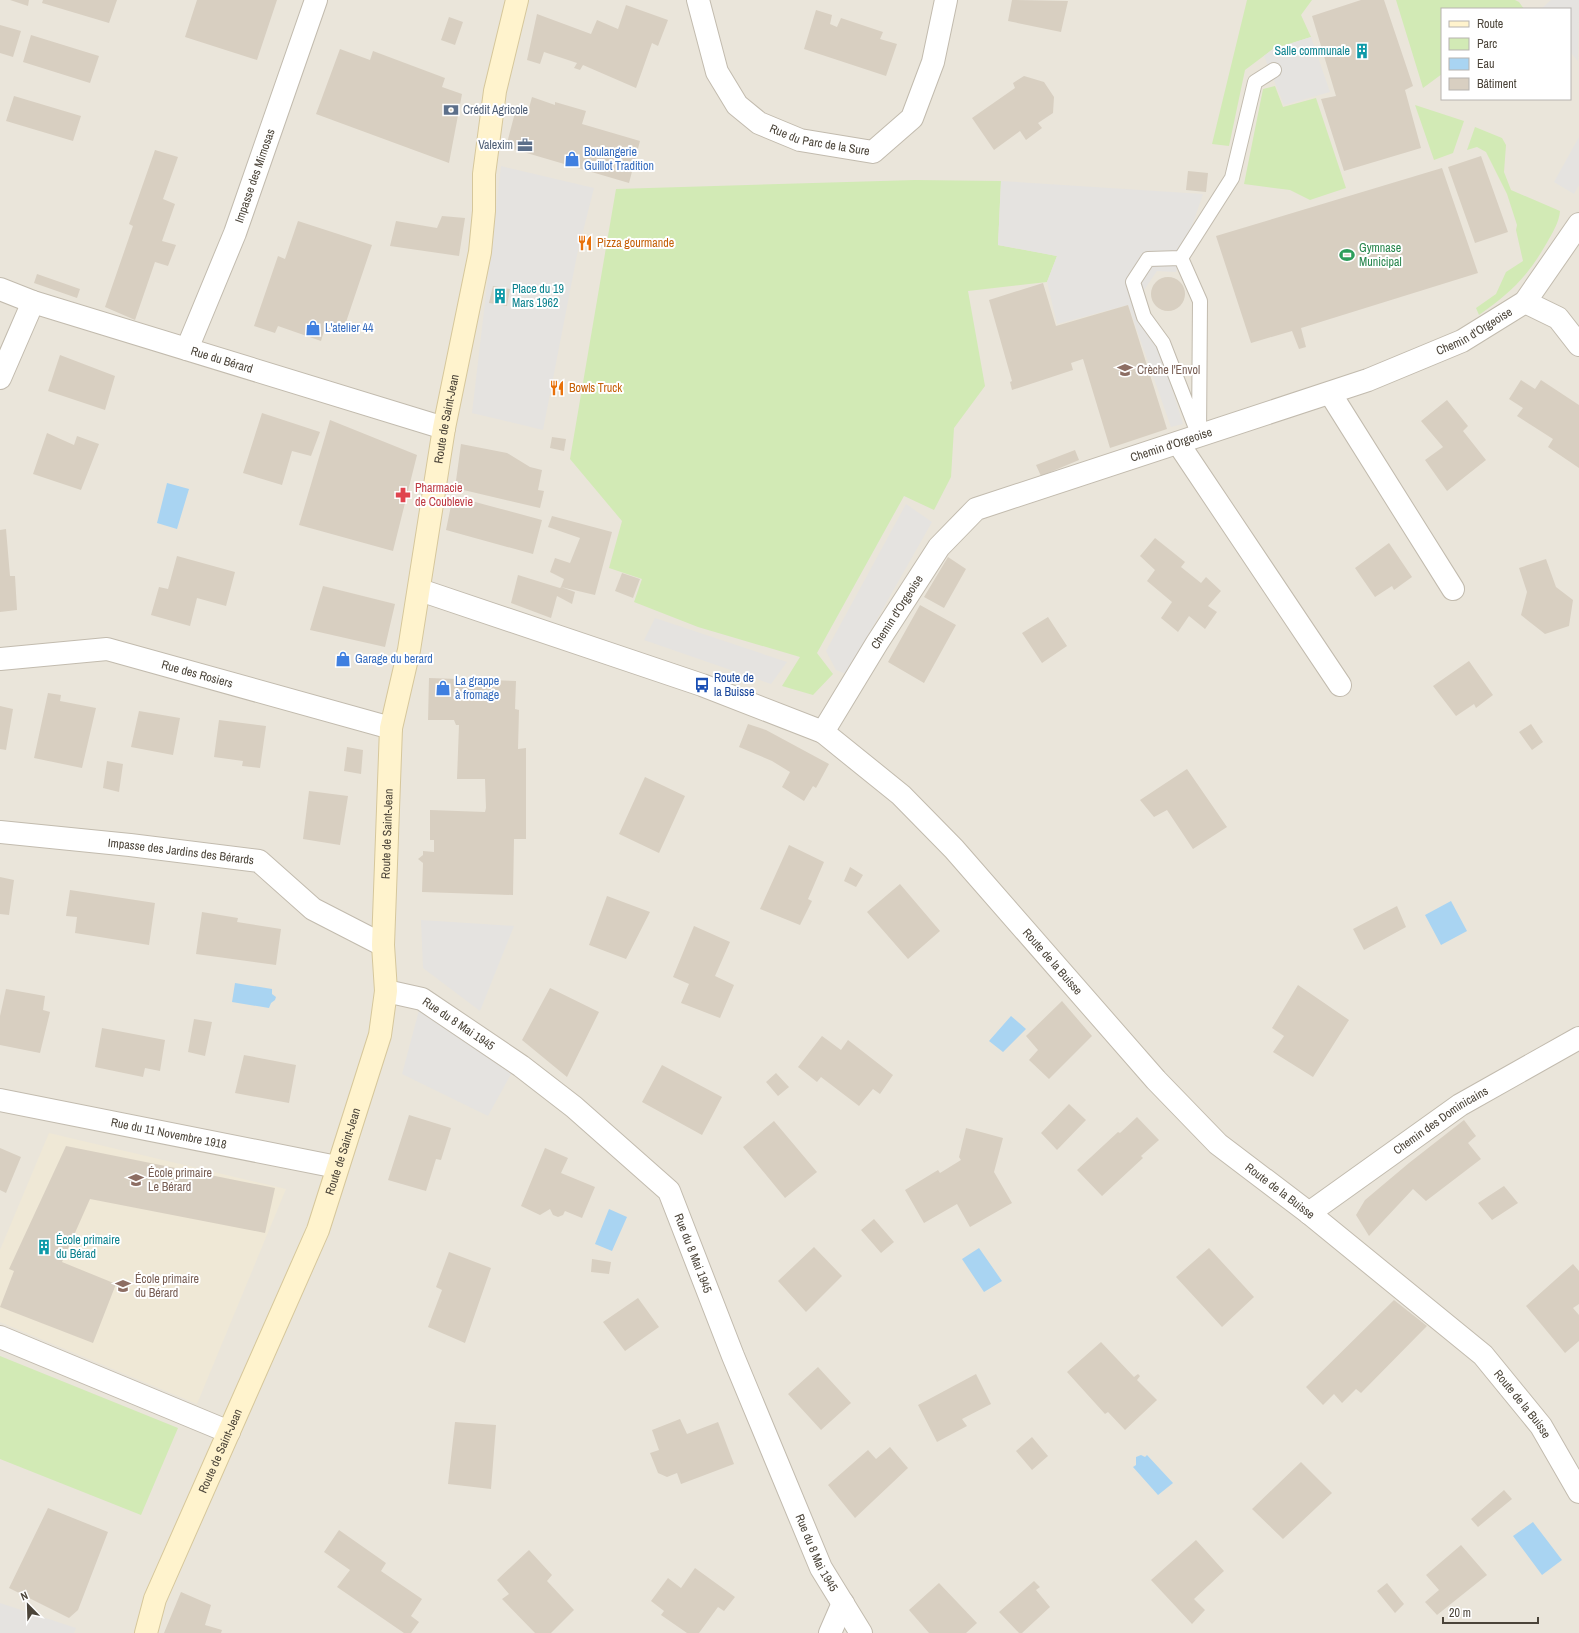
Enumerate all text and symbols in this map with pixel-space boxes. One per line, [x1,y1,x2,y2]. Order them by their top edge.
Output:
legend [1441,8,1571,100]
text: Route [1477,16,1503,32]
text: Parc [1477,36,1497,52]
building icon: Salle communale [1353,42,1371,60]
place label: Salle communale [1275,43,1350,59]
text: Eau [1477,56,1495,72]
text: Bâtiment [1477,76,1517,92]
bank icon: Crédit Agricole [442,101,460,119]
place label: Crédit Agricole [463,102,528,118]
street label: Rue du Parc de la Sure [767,120,871,159]
street label: Impasse des Mimosas [231,127,279,225]
office icon: Valexim [516,136,534,154]
place label: Valexim [478,137,513,153]
place label: Boulangerie Guillot Tradition [584,144,654,174]
shop icon: Boulangerie Guillot Tradition [563,150,581,168]
restaurant icon: Pizza gourmande [576,234,594,252]
place label: Pizza gourmande [597,235,674,251]
place label: Gymnase Municipal [1359,240,1402,270]
sports icon: Gymnase Municipal [1338,246,1356,264]
place label: Place du 19 Mars 1962 [512,281,564,311]
building icon: Place du 19 Mars 1962 [491,287,509,305]
street label: Chemin d'Orgeoise [1434,304,1515,359]
shop icon: L'atelier 44 [304,319,322,337]
place label: L'atelier 44 [325,320,374,336]
street label: Rue du Bérard [189,343,255,377]
school or university icon: Crèche l'Envol [1116,361,1134,379]
place label: Crèche l'Envol [1137,362,1200,378]
street label: Route de Saint-Jean [431,373,463,465]
restaurant icon: Bowls Truck [548,379,566,397]
place label: Bowls Truck [569,380,622,396]
street label: Chemin d'Orgeoise [1128,424,1214,466]
place label: Pharmacie de Coublevie [415,480,473,510]
pharmacy icon: Pharmacie de Coublevie [394,486,412,504]
street label: Chemin d'Orgeoise [867,572,927,652]
shop icon: Garage du berard [334,650,352,668]
place label: Garage du berard [355,651,433,667]
street label: Rue des Rosiers [160,657,235,692]
place label: Route de la Buisse [714,670,754,700]
place label: La grappe à fromage [455,673,499,703]
bus stop icon: Route de la Buisse [693,676,711,694]
shop icon: La grappe à fromage [434,679,452,697]
street label: Route de Saint-Jean [377,788,397,879]
street label: Impasse des Jardins des Bérards [107,835,255,868]
street label: Route de la Buisse [1019,925,1086,998]
street label: Rue du 8 Mai 1945 [419,994,498,1054]
street label: Chemin des Dominicains [1390,1083,1491,1158]
street label: Route de Saint-Jean [322,1106,364,1197]
street label: Rue du 11 Novembre 1918 [109,1114,228,1153]
street label: Route de la Buisse [1242,1159,1318,1222]
place label: École primaire Le Bérard [148,1165,212,1195]
school or university icon: École primaire Le Bérard [127,1171,145,1189]
street label: Rue du 8 Mai 1945 [671,1211,716,1296]
place label: École primaire du Bérad [56,1232,120,1262]
building icon: École primaire du Bérad [35,1238,53,1256]
place label: École primaire du Bérard [135,1271,199,1301]
school or university icon: École primaire du Bérard [114,1277,132,1295]
street label: Route de la Buisse [1490,1366,1554,1441]
street label: Route de Saint-Jean [195,1406,246,1496]
street label: Rue du 8 Mai 1945 [791,1512,842,1595]
north arrow [8,1585,48,1625]
text: N [18,1588,30,1604]
scale bar [1443,1599,1538,1625]
text: 20 m [1449,1605,1471,1621]

